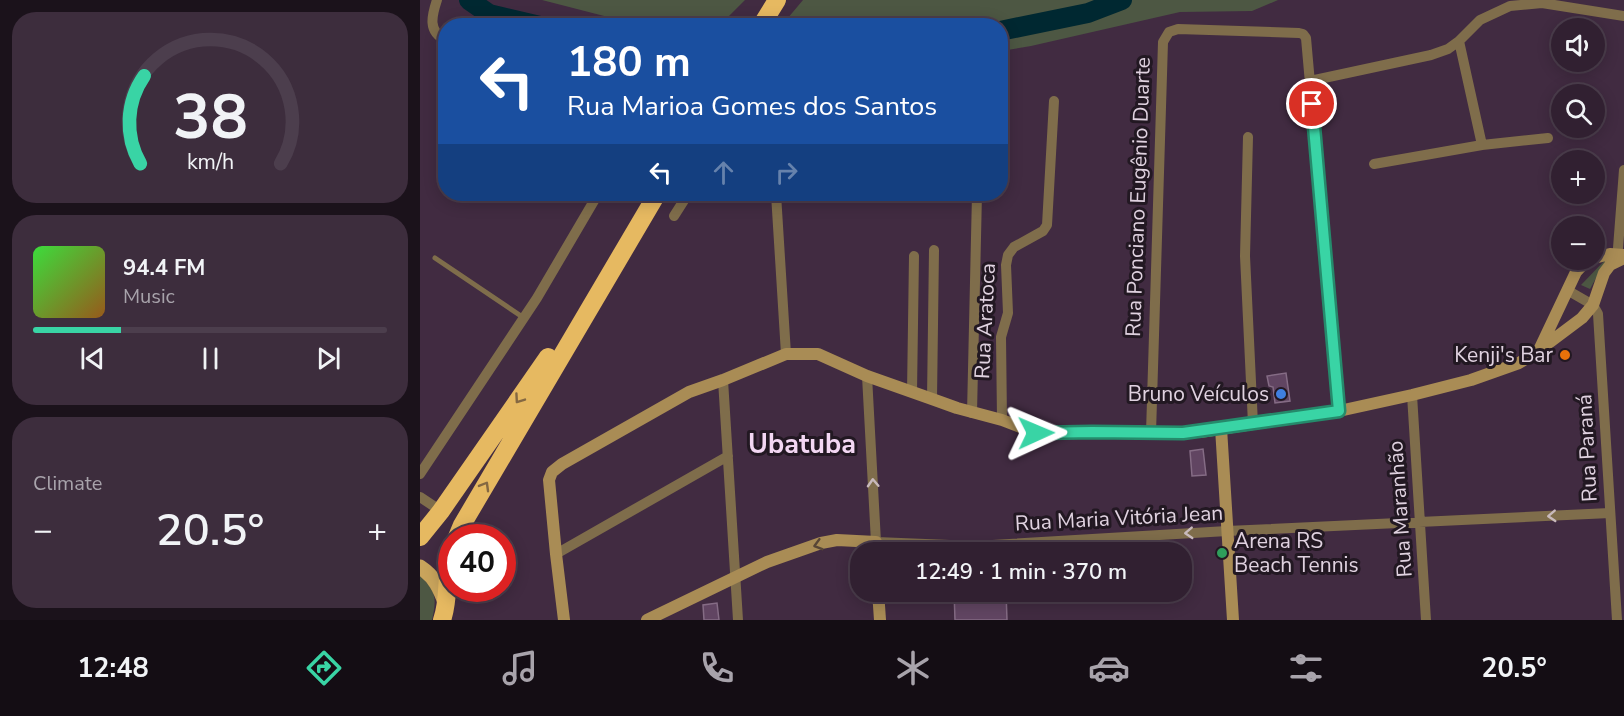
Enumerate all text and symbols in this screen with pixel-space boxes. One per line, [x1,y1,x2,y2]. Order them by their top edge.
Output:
map controls [1551,18,1605,270]
button: sound [1551,18,1605,72]
text: 180 m [567,34,691,91]
icon: left [468,42,546,120]
street label: Rua Ponciano Eugênio Duarte [1119,57,1157,337]
text: 38 [173,76,247,161]
pin [1286,78,1337,129]
button: search [1551,84,1605,138]
icon: arrive [1295,87,1328,120]
text: Rua Marioa Gomes dos Santos [567,88,937,125]
text: km/h [186,148,234,178]
button: + [1551,150,1605,204]
icon: left [644,156,677,189]
icon: ahead [707,156,740,189]
icon: right [770,156,803,189]
button: − [1551,216,1605,270]
text: 94.4 FM [123,253,205,283]
street label: Rua Aratoca [968,262,1002,380]
text: Music [123,283,175,310]
place label: Kenji's Bar [1454,341,1553,369]
icon: previous [76,342,109,375]
icon: pause [194,342,227,375]
icon: next [312,342,345,375]
marker: Kenji's Bar [1558,348,1572,362]
place label: Bruno Veículos [1128,380,1269,408]
marker: Bruno Veículos [1274,387,1288,401]
one-way arrow [515,392,526,403]
street label: Rua Paraná [1570,393,1604,503]
position arrow [1004,401,1068,465]
district label: Ubatuba [748,426,856,463]
street label: Rua Maranhão [1381,440,1419,578]
text: Climate [33,470,102,497]
one-way arrow [866,479,879,488]
one-way arrow [478,482,490,492]
street label: Rua Maria Vitória Jean [1014,499,1224,537]
text: 20.5° [156,500,264,561]
text: − [33,508,53,553]
text: + [367,508,387,553]
one-way arrow [1547,509,1556,522]
speed limit sign: 40 [438,524,516,602]
one-way arrow [1185,527,1194,540]
place label: Arena RS Beach Tennis [1234,527,1359,579]
one-way arrow [813,537,823,550]
marker: Arena RS Beach Tennis [1215,546,1229,560]
text: 12:49 · 1 min · 370 m [915,557,1127,587]
icon: directions [303,647,345,689]
icon: music [499,647,541,689]
icon: phone [696,647,738,689]
icon: climate [892,647,934,689]
icon: car [1088,647,1130,689]
icon: filters [1285,647,1327,689]
text: 12:48 [77,650,149,687]
text: 20.5° [1481,650,1547,687]

